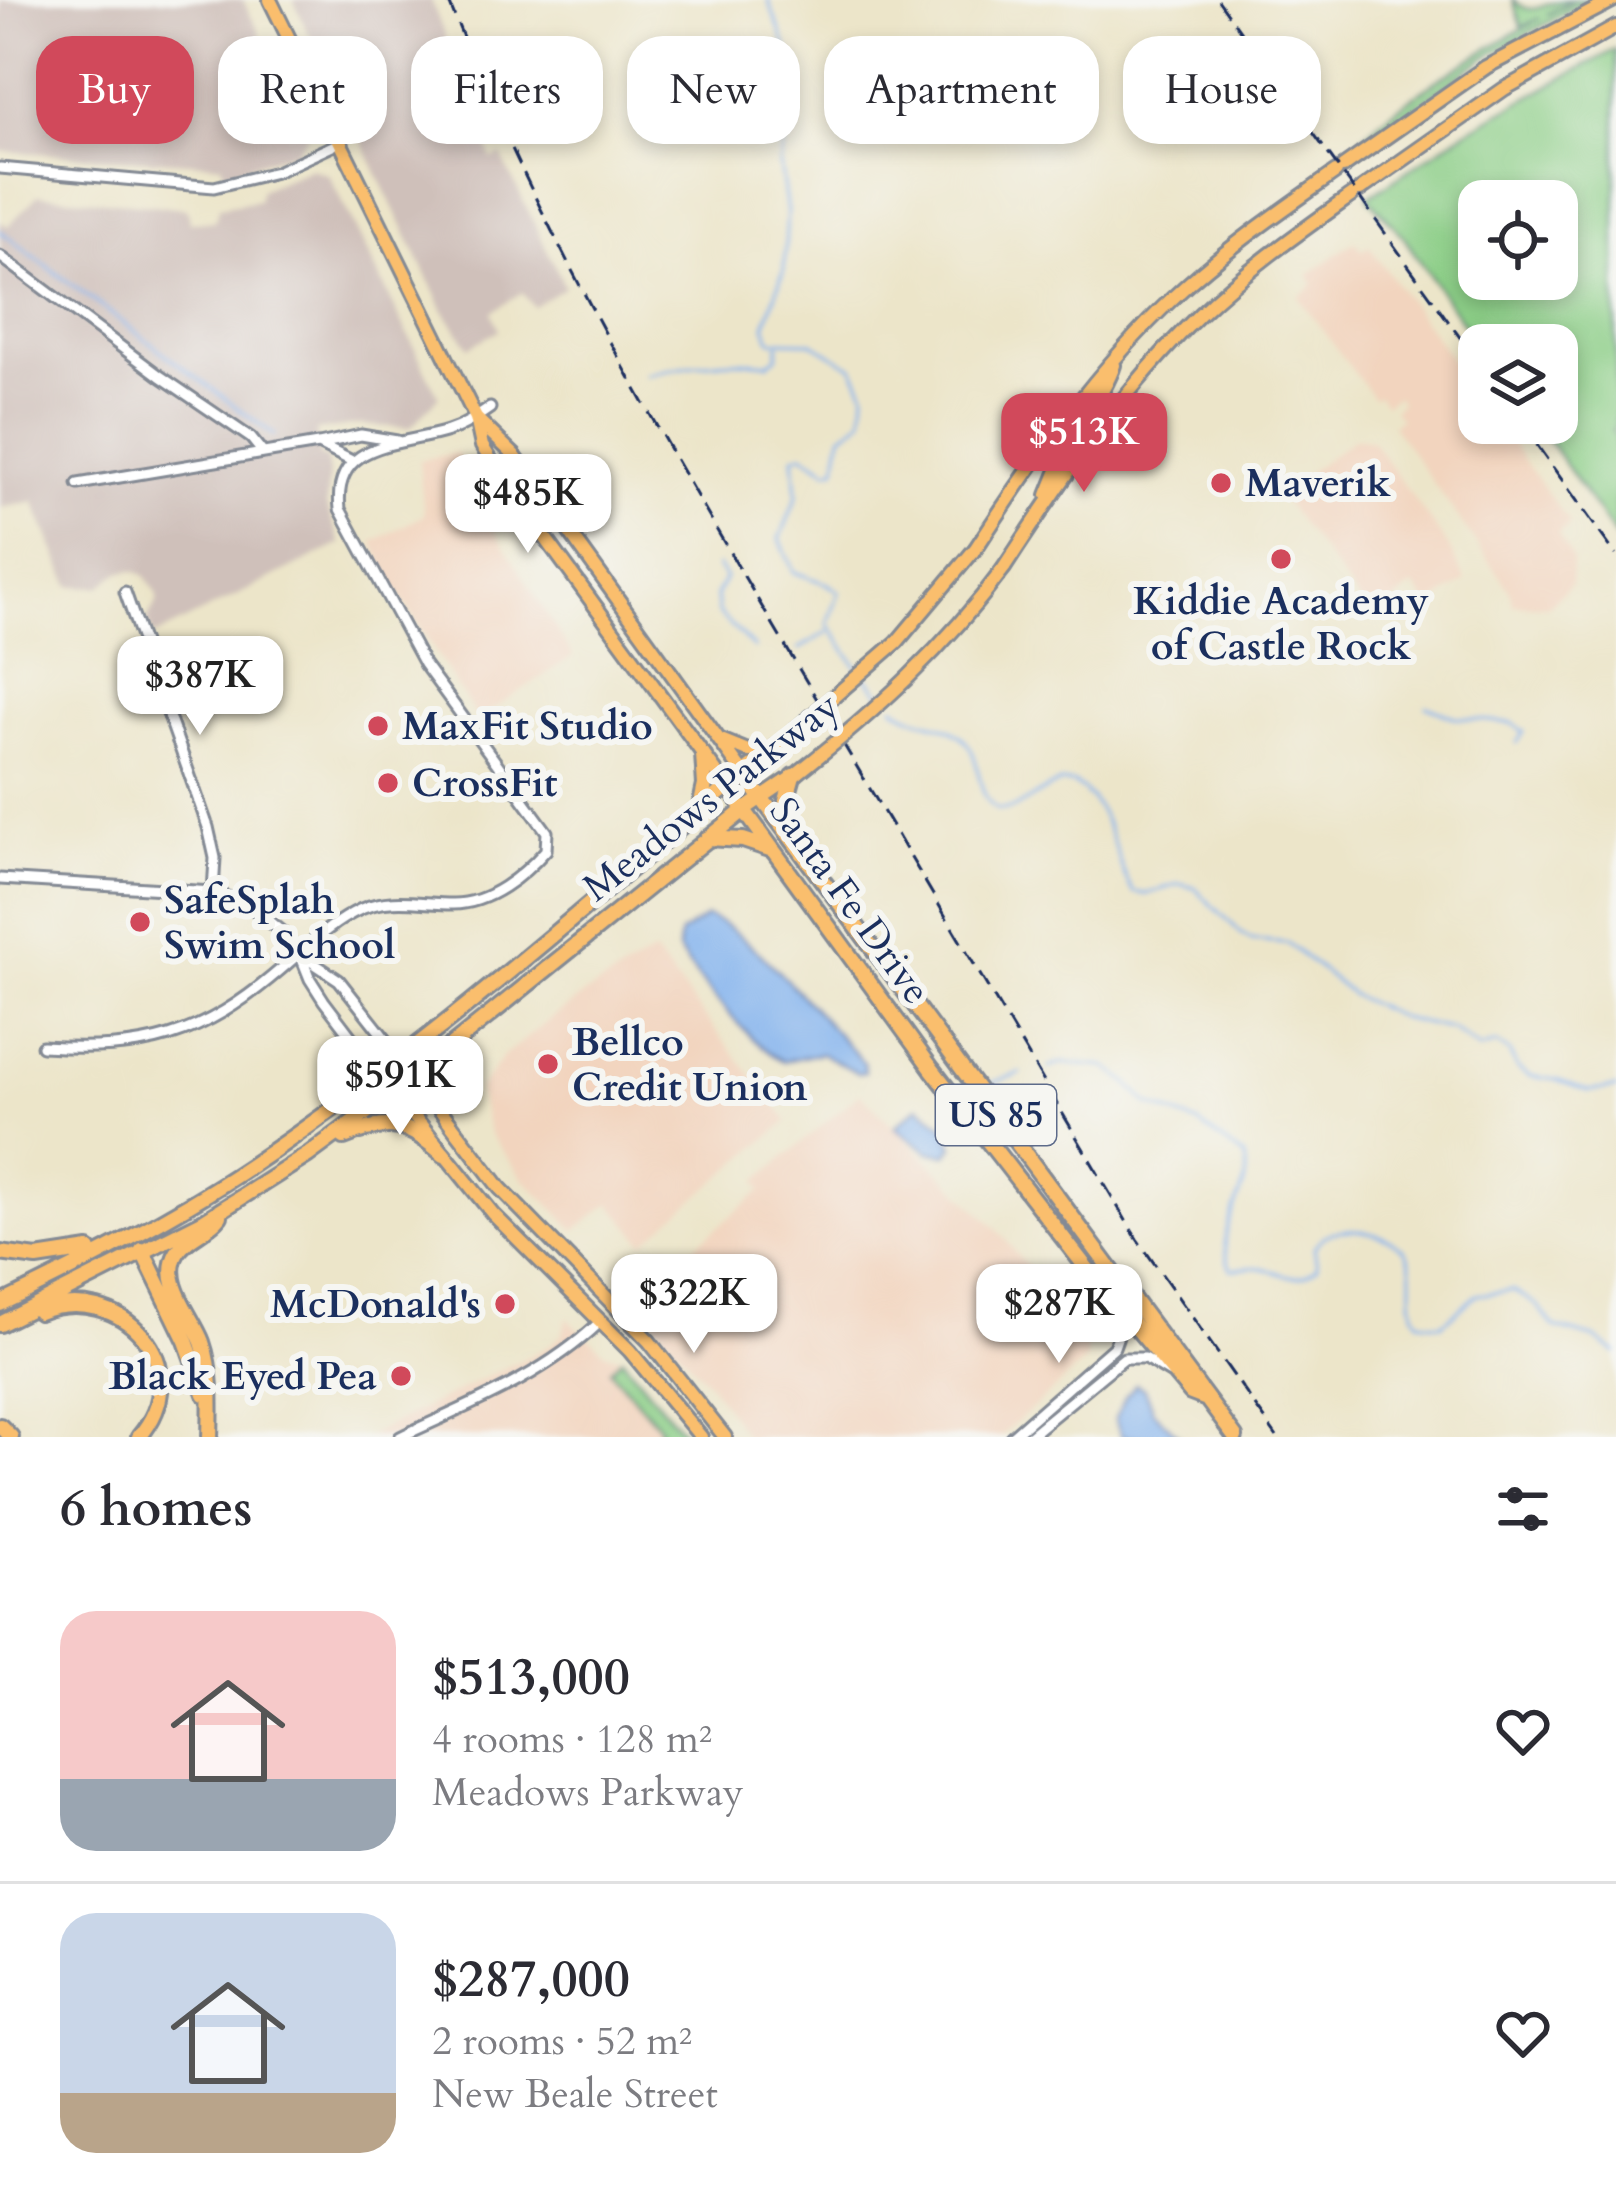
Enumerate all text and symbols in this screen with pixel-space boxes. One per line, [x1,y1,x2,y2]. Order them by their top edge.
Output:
chip: Buy [36,36,194,144]
chip: Rent [218,36,387,144]
chip: Filters [411,36,603,144]
chip: New [627,36,800,144]
chip: Apartment [824,36,1099,144]
chip: House [1123,36,1321,144]
map controls [1458,180,1578,444]
button: locate [1458,180,1578,300]
button: layers [1458,324,1578,444]
pin: $513K [1000,393,1168,495]
text: $513K [1028,405,1140,458]
pin: $485K [444,454,612,556]
place label: Maverik [1245,457,1391,510]
text: $485K [472,466,584,519]
marker: Maverik [1208,470,1234,496]
marker: Kiddie Academy of Castle Rock [1268,546,1294,572]
place label: Kiddie Academy of Castle Rock [1133,575,1429,673]
pin: $387K [116,636,284,738]
text: $387K [144,648,256,701]
street label: Meadows Parkway [572,680,850,914]
place label: MaxFit Studio [402,700,653,753]
marker: MaxFit Studio [365,713,391,739]
place label: CrossFit [412,757,558,810]
marker: CrossFit [375,770,401,796]
street label: Santa Fe Drive [757,787,943,1015]
place label: SafeSplah Swim School [164,874,396,972]
marker: SafeSplah Swim School [127,909,153,935]
place label: Bellco Credit Union [572,1016,808,1114]
pin: $591K [316,1036,484,1138]
text: $591K [344,1048,456,1101]
marker: Bellco Credit Union [535,1051,561,1077]
road number: US 85 [936,1085,1056,1145]
pin: $322K [610,1254,778,1356]
pin: $287K [975,1264,1143,1366]
text: $322K [638,1266,750,1319]
text: $287K [1003,1276,1115,1329]
place label: McDonald's [270,1278,481,1331]
marker: McDonald's [492,1291,518,1317]
place label: Black Eyed Pea [108,1350,377,1403]
marker: Black Eyed Pea [388,1363,414,1389]
text: 6 homes [60,1474,252,1544]
icon: filters [1490,1476,1556,1542]
text: $513,000 [432,1643,630,1713]
icon: home [156,1659,300,1803]
icon: heart [1490,1698,1556,1764]
text: 4 rooms · 128 m² [432,1713,712,1766]
text: Meadows Parkway [432,1766,744,1819]
text: $287,000 [432,1945,630,2015]
icon: home [156,1961,300,2105]
icon: heart [1490,2000,1556,2066]
text: 2 rooms · 52 m² [432,2015,692,2068]
text: New Beale Street [432,2068,718,2121]

